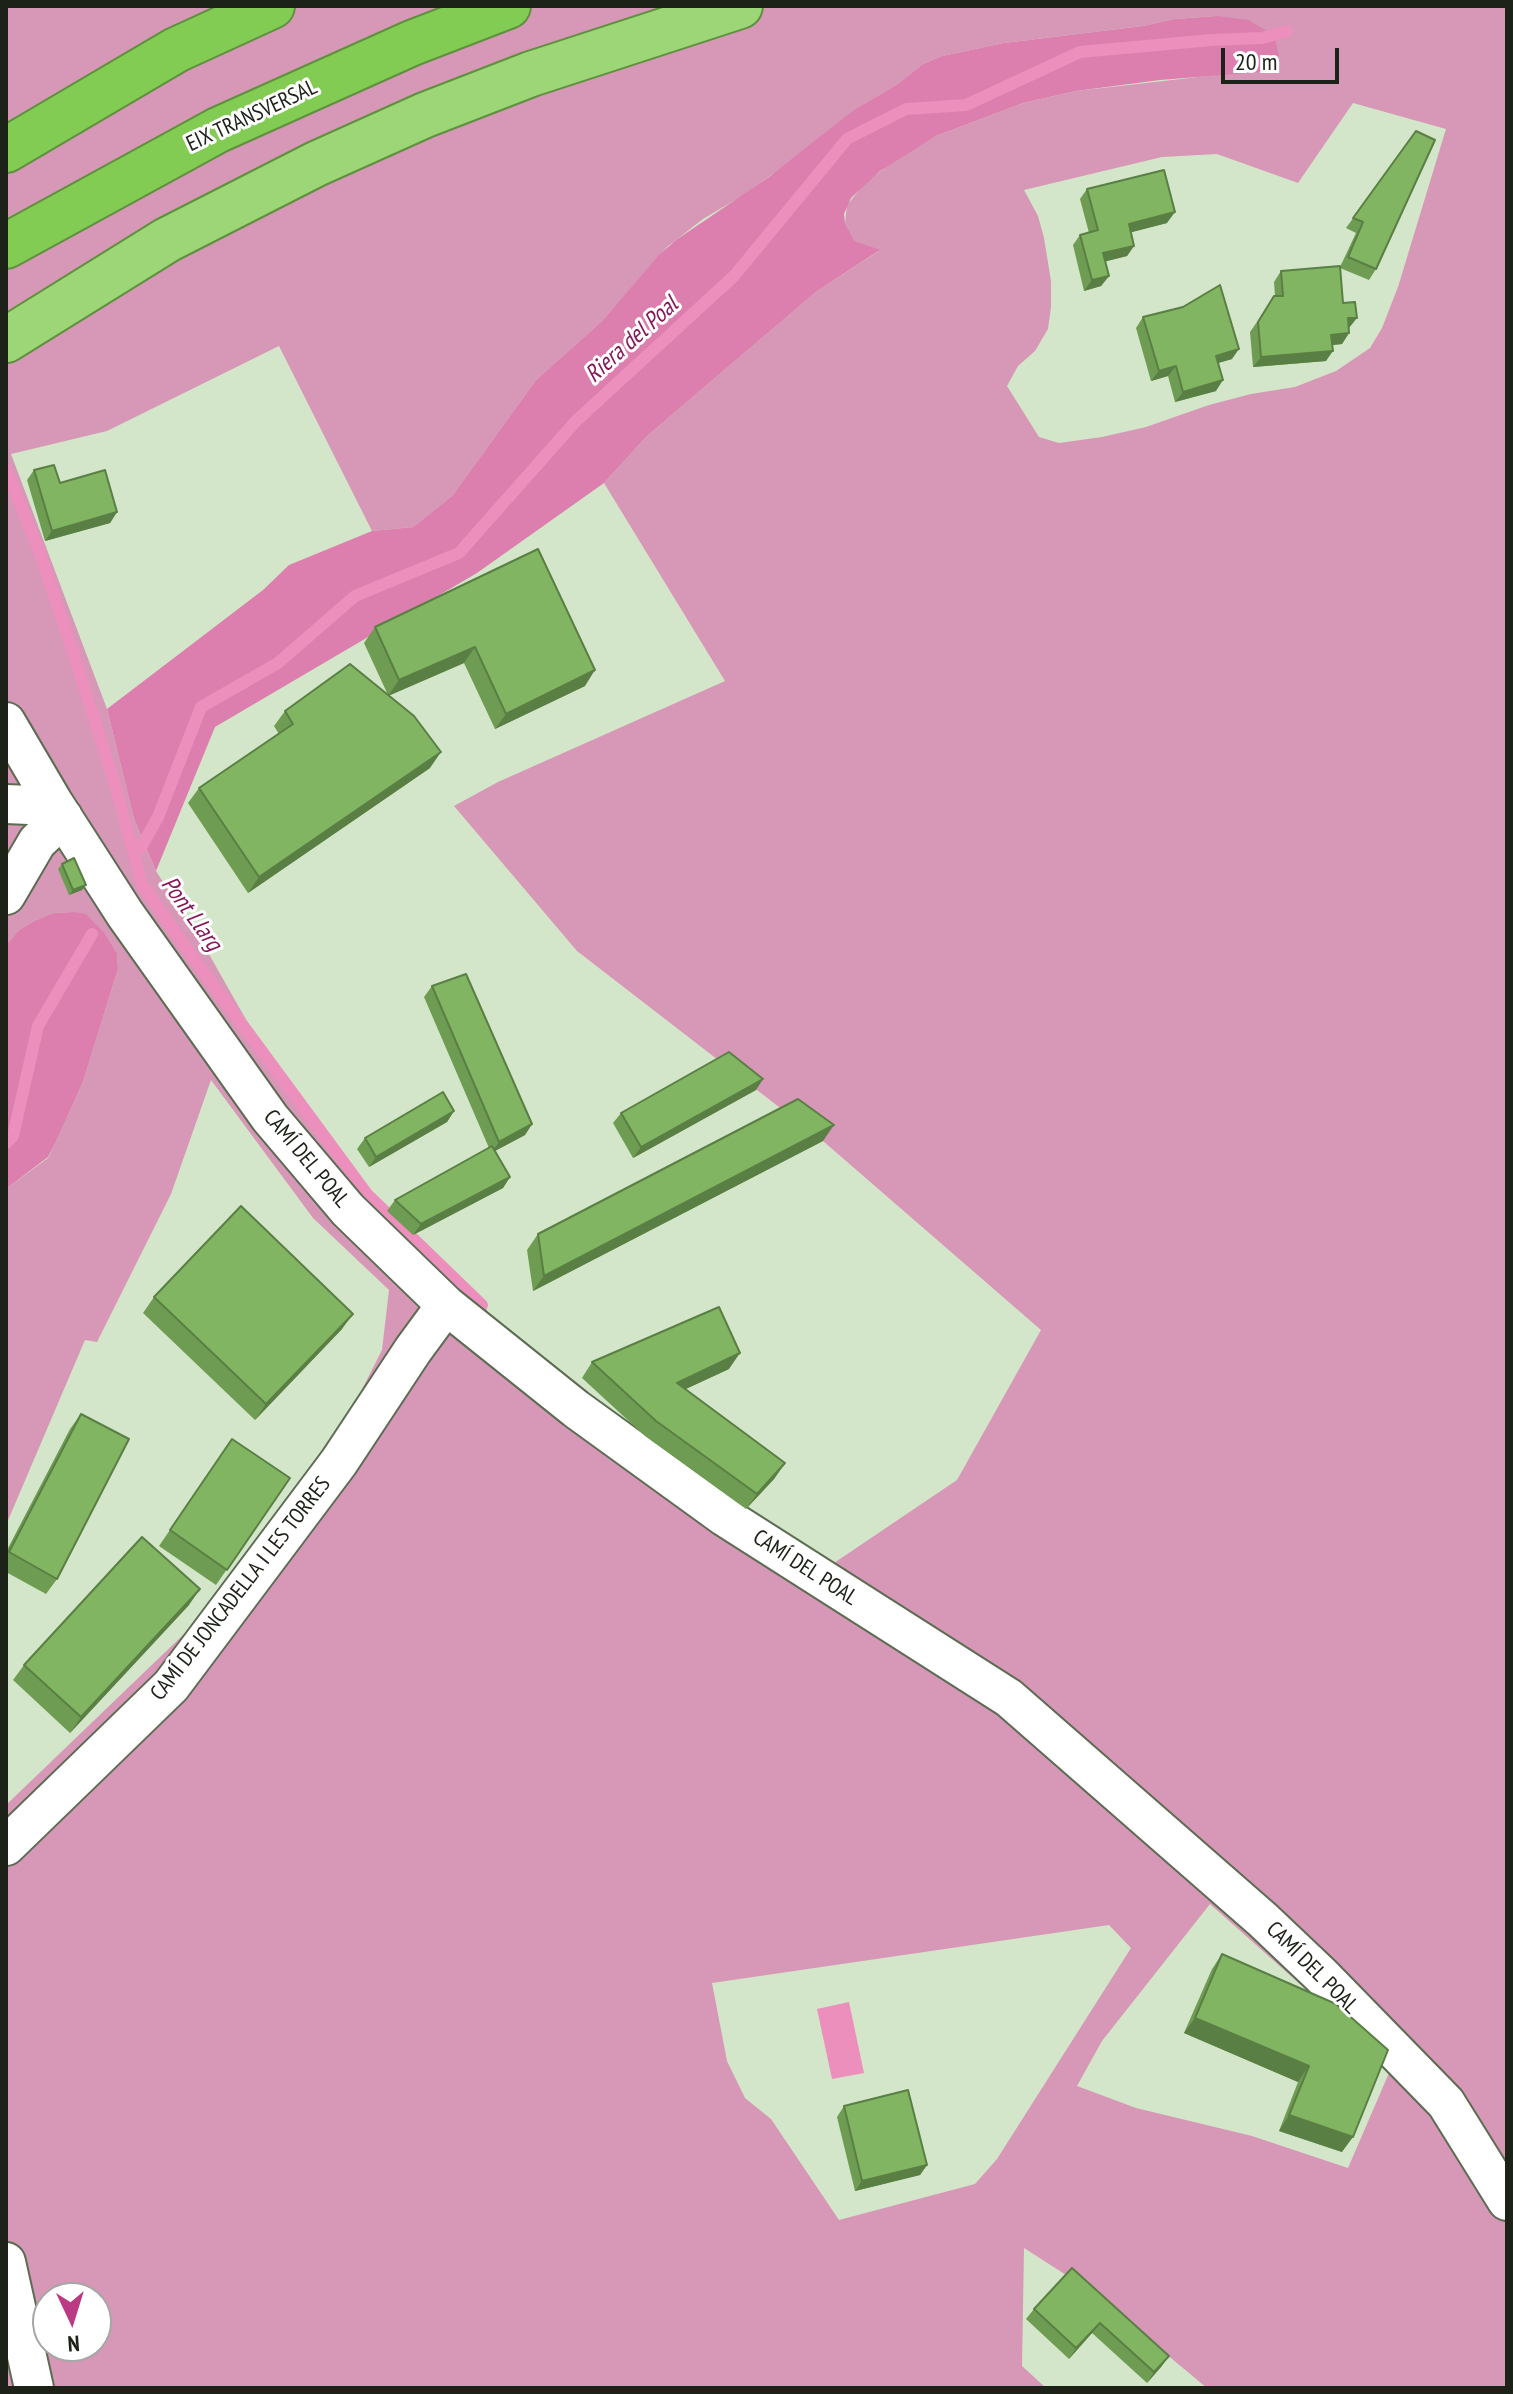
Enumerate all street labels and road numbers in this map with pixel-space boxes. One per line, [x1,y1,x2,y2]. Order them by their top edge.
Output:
street label: EIX TRANSVERSAL [183,74,321,158]
street label: CAMÍ DEL POAL [258,1105,354,1213]
street label: CAMÍ DE JONCADELLA I LES TORRES [145,1472,337,1706]
street label: CAMÍ DEL POAL [748,1524,862,1612]
street label: CAMÍ DEL POAL [1260,1916,1364,2020]

